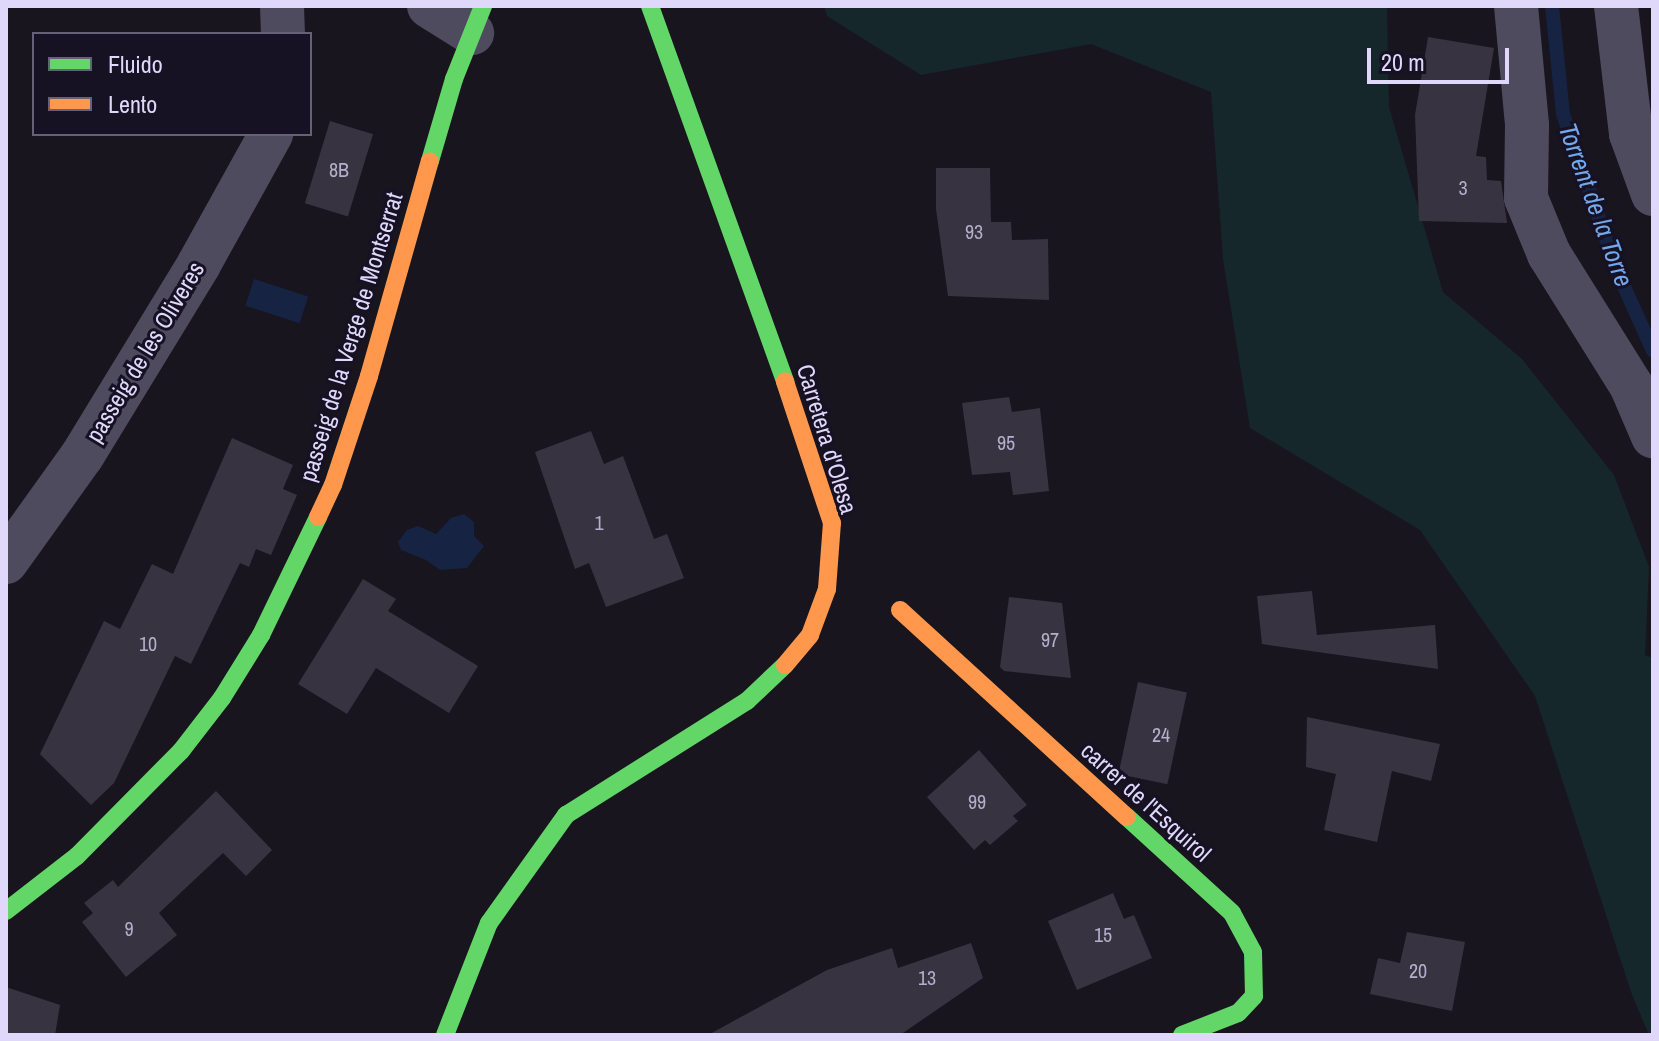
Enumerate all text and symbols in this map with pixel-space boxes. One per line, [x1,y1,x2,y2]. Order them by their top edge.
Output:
legend [32,32,312,136]
scale bar [1371,32,1513,82]
text: 20 m [1381,46,1425,78]
text: Fluido [108,48,163,80]
text: Lento [108,88,157,120]
water label: Torrent de la Torre [1552,119,1640,291]
house number: 8B [329,157,349,181]
house number: 3 [1458,175,1468,199]
street label: passeig de la Verge de Montserrat [293,189,409,485]
house number: 93 [965,219,983,243]
street label: passeig de les Oliveres [80,256,210,448]
street label: Carretera d'Olesa [791,361,863,517]
house number: 95 [997,430,1015,454]
house number: 1 [594,510,604,534]
house number: 97 [1041,627,1059,651]
house number: 10 [139,631,157,655]
house number: 24 [1152,722,1170,746]
street label: carrer de l'Esquirol [1075,736,1217,868]
house number: 99 [968,789,986,813]
house number: 9 [124,916,134,940]
house number: 15 [1094,922,1112,946]
house number: 20 [1409,958,1427,982]
house number: 13 [918,965,936,989]

